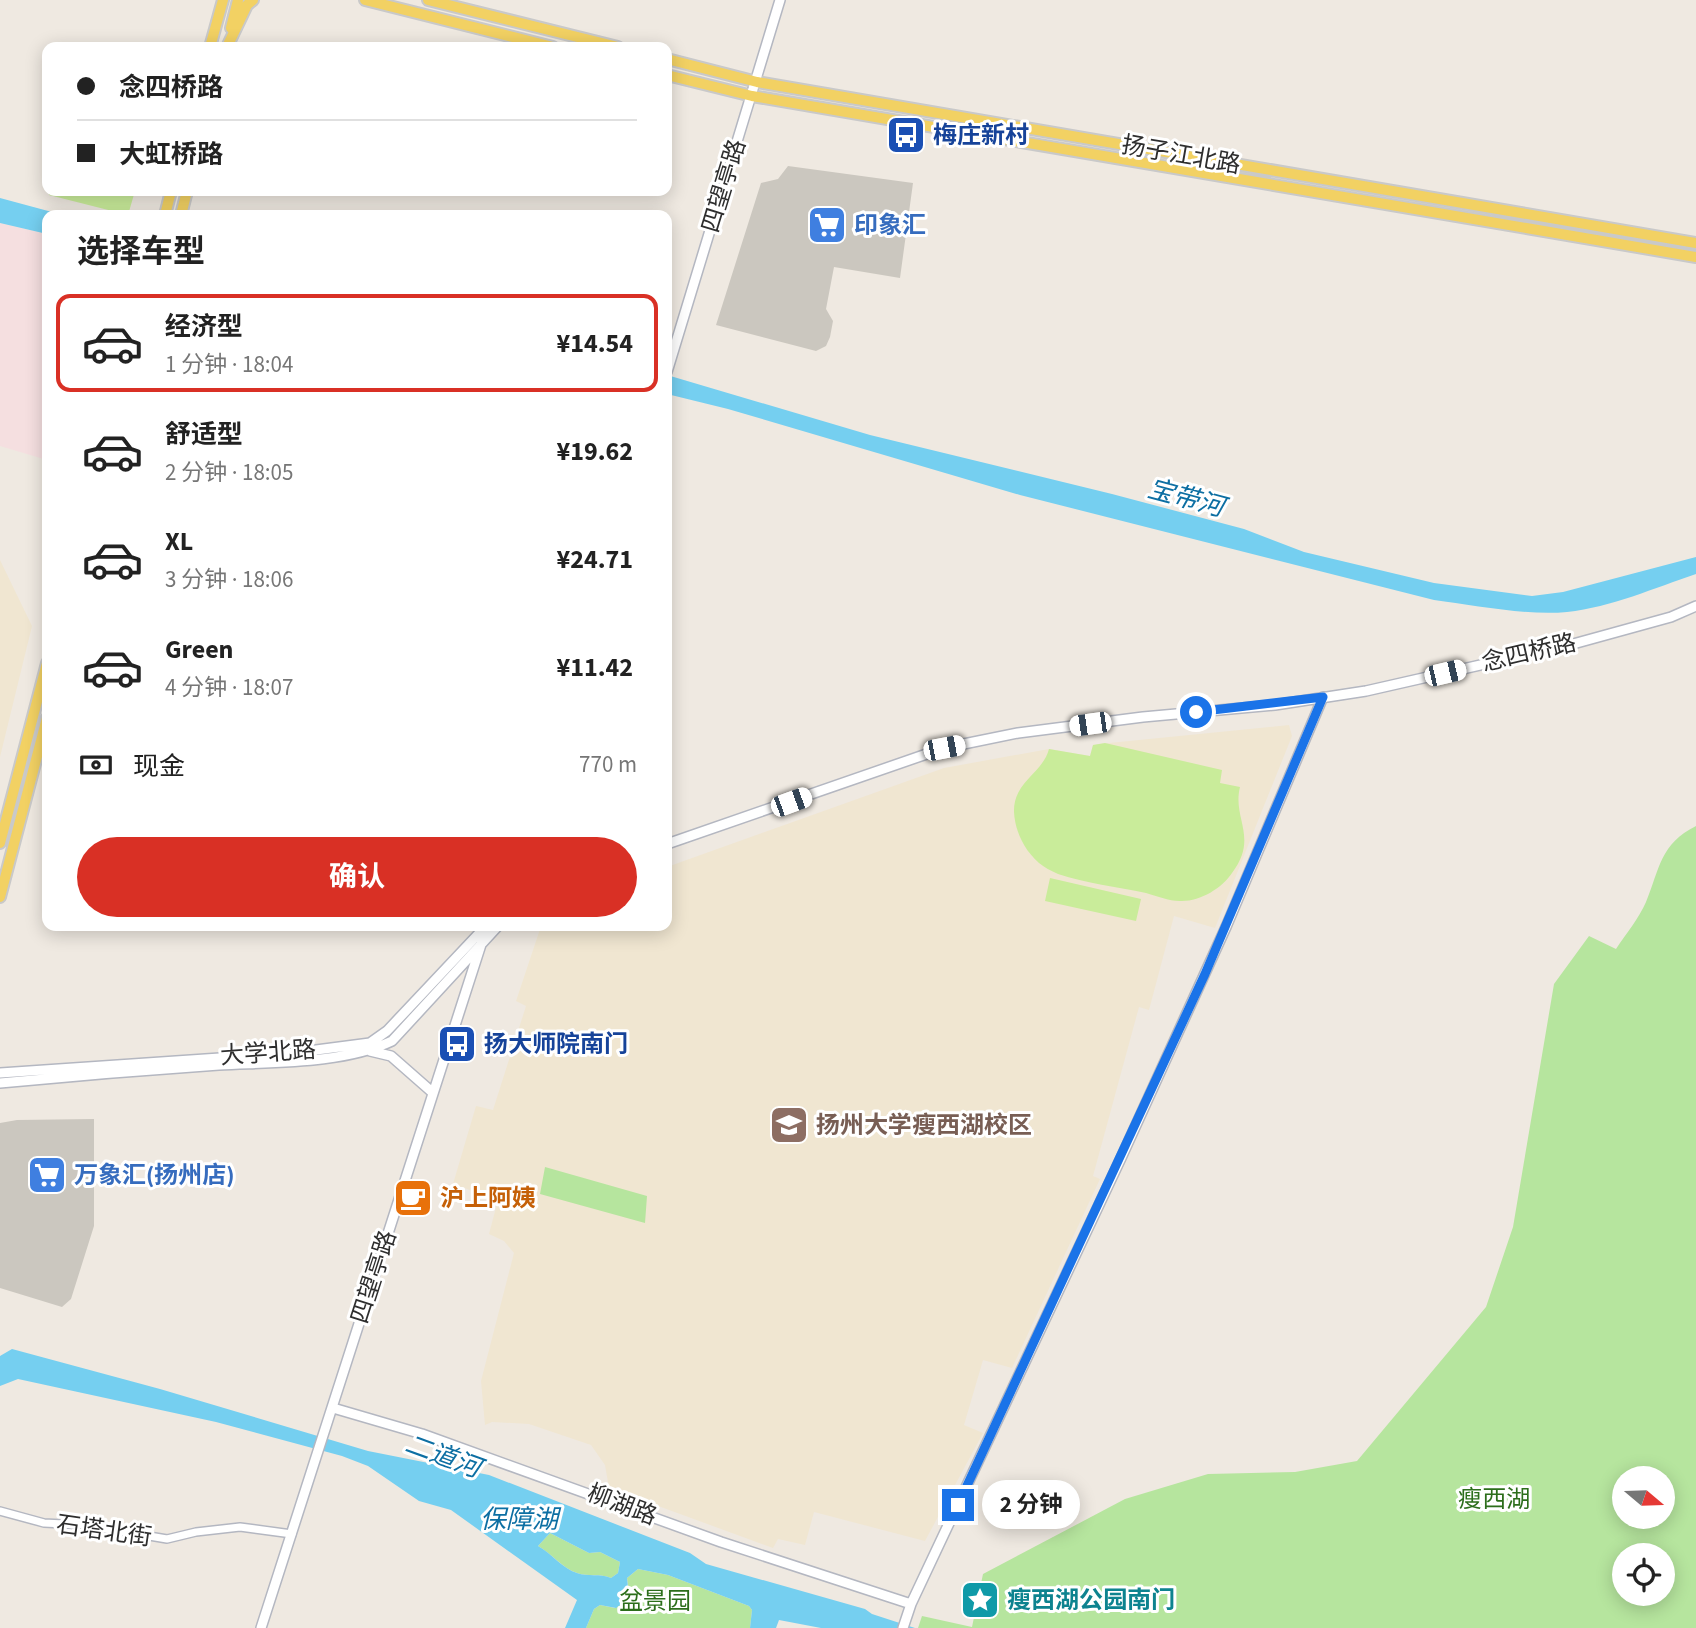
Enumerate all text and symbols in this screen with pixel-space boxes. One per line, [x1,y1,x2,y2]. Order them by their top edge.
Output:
text: 念四桥路 [119,69,223,106]
bus stop icon: 梅庄新村 [885,114,927,156]
place label: 梅庄新村 [933,118,1029,153]
street label: 扬子江北路 [1119,127,1243,183]
street label: 四望亭路 [693,135,755,237]
text: 大虹桥路 [119,136,223,173]
supermarket icon: 印象汇 [806,204,848,246]
place label: 印象汇 [854,208,926,243]
text: 选择车型 [77,229,205,275]
text: 经济型 [165,308,243,345]
icon: car [81,312,144,375]
text: ¥14.54 [557,325,633,362]
text: 1 分钟 · 18:04 [165,348,293,381]
text: 舒适型 [165,416,243,453]
icon: car [81,420,144,483]
text: ¥19.62 [557,433,633,470]
text: 2 分钟 · 18:05 [165,456,293,489]
water label: 宝带河 [1144,470,1233,527]
text: XL [165,523,193,560]
icon: car [81,528,144,591]
text: ¥24.71 [557,541,633,578]
text: 3 分钟 · 18:06 [165,563,293,596]
street label: 念四桥路 [1478,625,1580,681]
text: Green [165,631,233,668]
icon: car [81,636,144,699]
text: ¥11.42 [557,649,633,686]
car [1423,658,1468,688]
text: 4 分钟 · 18:07 [165,671,293,704]
route start [1180,696,1212,728]
car [1068,711,1113,737]
car [922,734,967,762]
icon: cash [77,746,115,784]
text: 现金 [133,748,185,785]
text: 770 m [579,748,637,781]
car [768,785,815,819]
button: 确认 [77,837,637,917]
bus stop icon: 扬大师院南门 [436,1023,478,1065]
place label: 扬大师院南门 [484,1027,628,1062]
street label: 大学北路 [219,1032,317,1074]
school or university icon: 扬州大学瘦西湖校区 [768,1104,810,1146]
place label: 扬州大学瘦西湖校区 [816,1108,1032,1143]
supermarket icon: 万象汇(扬州店) [26,1154,68,1196]
place label: 万象汇(扬州店) [74,1158,235,1193]
cafe icon: 沪上阿姨 [392,1177,434,1219]
place label: 沪上阿姨 [440,1181,536,1216]
street label: 四望亭路 [343,1226,405,1328]
water label: 二道河 [400,1425,491,1488]
north arrow [1612,1466,1675,1530]
map controls [1612,1466,1675,1606]
street label: 柳湖路 [582,1476,662,1534]
callout: 2 分钟 [982,1480,1080,1530]
park label: 瘦西湖 [1458,1482,1530,1517]
text: 2 分钟 [1000,1488,1062,1521]
route end [942,1489,974,1521]
water label: 保障湖 [480,1501,562,1538]
street label: 石塔北街 [54,1507,154,1555]
button: locate [1612,1543,1675,1606]
place icon: 瘦西湖公园南门 [959,1579,1001,1621]
place label: 瘦西湖公园南门 [1007,1583,1175,1618]
park label: 盆景园 [619,1584,691,1619]

